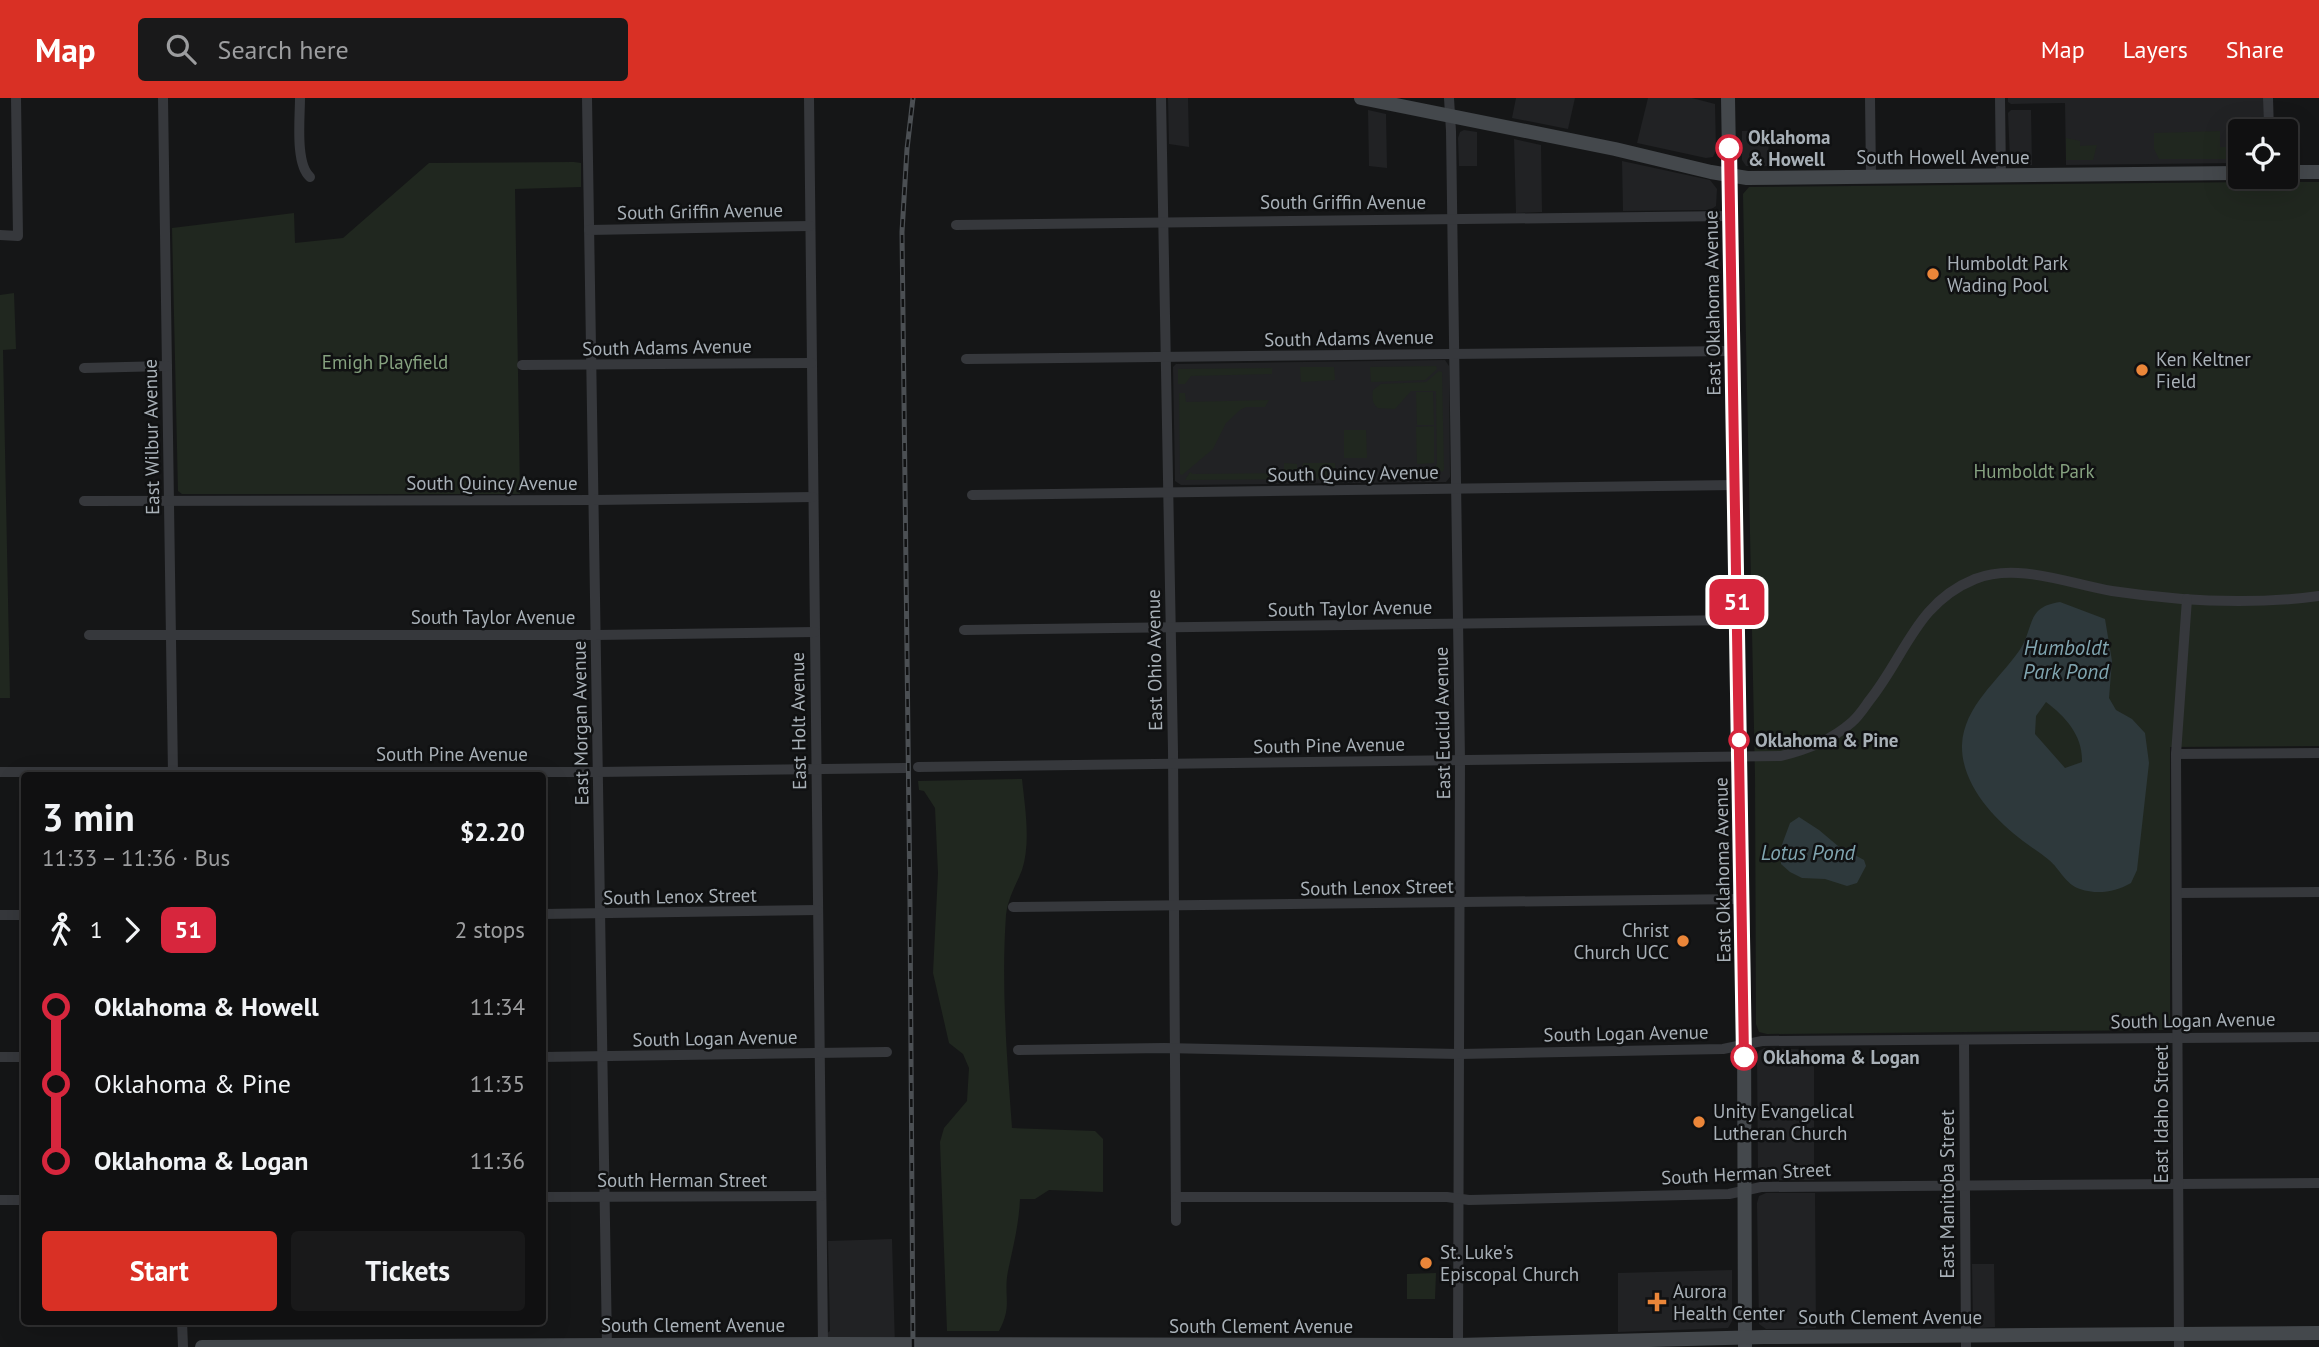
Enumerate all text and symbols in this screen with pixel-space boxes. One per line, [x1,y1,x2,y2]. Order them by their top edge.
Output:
search box [138,18,628,81]
text: Map [35,28,96,71]
icon: search [162,30,200,68]
text: Search here [218,33,349,66]
text: Map [2041,34,2085,65]
text: Layers [2123,34,2188,65]
text: Share [2226,34,2284,65]
map controls [2228,119,2298,189]
button: locate [2228,119,2298,189]
place label: Oklahoma & Howell [1748,125,1830,171]
marker: Oklahoma & Howell [1716,135,1742,161]
street label: South Howell Avenue [1856,145,2030,169]
street label: South Griffin Avenue [1260,190,1426,214]
street label: South Griffin Avenue [617,198,783,224]
street label: East Oklahoma Avenue [1698,210,1726,396]
place label: Humboldt Park Wading Pool [1947,251,2068,297]
marker: Humboldt Park Wading Pool [1925,266,1941,282]
street label: South Adams Avenue [1264,325,1434,351]
street label: South Adams Avenue [582,334,752,360]
place label: Ken Keltner Field [2156,347,2251,393]
park label: Emigh Playfield [322,350,448,374]
street label: East Wilbur Avenue [138,359,164,515]
marker: Ken Keltner Field [2134,362,2150,378]
park label: Humboldt Park [1973,459,2095,483]
street label: South Quincy Avenue [1267,460,1439,486]
street label: South Quincy Avenue [406,471,578,495]
line badge: 51 [1706,579,1768,625]
text: 51 [1723,586,1751,617]
street label: East Ohio Avenue [1141,589,1167,731]
street label: South Taylor Avenue [1267,595,1433,621]
street label: South Taylor Avenue [411,605,575,629]
water label: Humboldt Park Pond [2023,634,2110,685]
street label: East Morgan Avenue [567,640,593,806]
street label: East Euclid Avenue [1429,646,1455,800]
street label: East Holt Avenue [785,652,811,790]
place label: Oklahoma & Pine [1755,728,1898,752]
marker: Oklahoma & Pine [1729,730,1749,750]
street label: South Pine Avenue [1253,732,1405,758]
street label: South Pine Avenue [376,742,528,766]
street label: East Oklahoma Avenue [1708,777,1736,963]
text: 3 min [42,792,135,841]
text: $2.20 [460,815,525,848]
water label: Lotus Pond [1761,839,1857,866]
text: 11:33 – 11:36 · Bus [42,843,230,872]
street label: South Lenox Street [1300,874,1455,900]
street label: South Lenox Street [603,883,758,909]
icon: walk [42,911,80,949]
icon: forward [113,911,151,949]
text: 51 [175,914,202,945]
text: 1 [90,915,103,944]
text: 2 stops [455,915,525,944]
place label: Christ Church UCC [1573,918,1670,964]
marker: Christ Church UCC [1675,933,1691,949]
text: Oklahoma & Howell [94,990,319,1023]
text: 11:34 [470,992,525,1021]
street label: South Logan Avenue [2110,1007,2276,1033]
street label: South Logan Avenue [1543,1020,1709,1046]
street label: South Logan Avenue [632,1025,798,1051]
marker: Oklahoma & Logan [1731,1044,1757,1070]
street label: East Idaho Street [2149,1044,2173,1183]
place label: Oklahoma & Logan [1763,1045,1920,1069]
text: Oklahoma & Pine [94,1067,291,1100]
text: 11:35 [470,1069,525,1098]
place label: Unity Evangelical Lutheran Church [1713,1099,1854,1145]
street label: East Manitoba Street [1935,1109,1959,1278]
marker: Unity Evangelical Lutheran Church [1691,1114,1707,1130]
text: Oklahoma & Logan [94,1144,308,1177]
text: 11:36 [470,1146,525,1175]
street label: South Herman Street [1660,1157,1832,1189]
street label: South Herman Street [597,1168,768,1192]
button: Start [42,1231,277,1311]
button: Tickets [291,1231,525,1311]
place label: St. Luke's Episcopal Church [1440,1240,1579,1286]
marker: St. Luke's Episcopal Church [1418,1255,1434,1271]
place label: Aurora Health Center [1673,1279,1785,1325]
marker: Aurora Health Center [1647,1292,1667,1312]
street label: South Clement Avenue [1798,1305,1982,1329]
street label: South Clement Avenue [601,1313,785,1337]
street label: South Clement Avenue [1169,1314,1353,1338]

